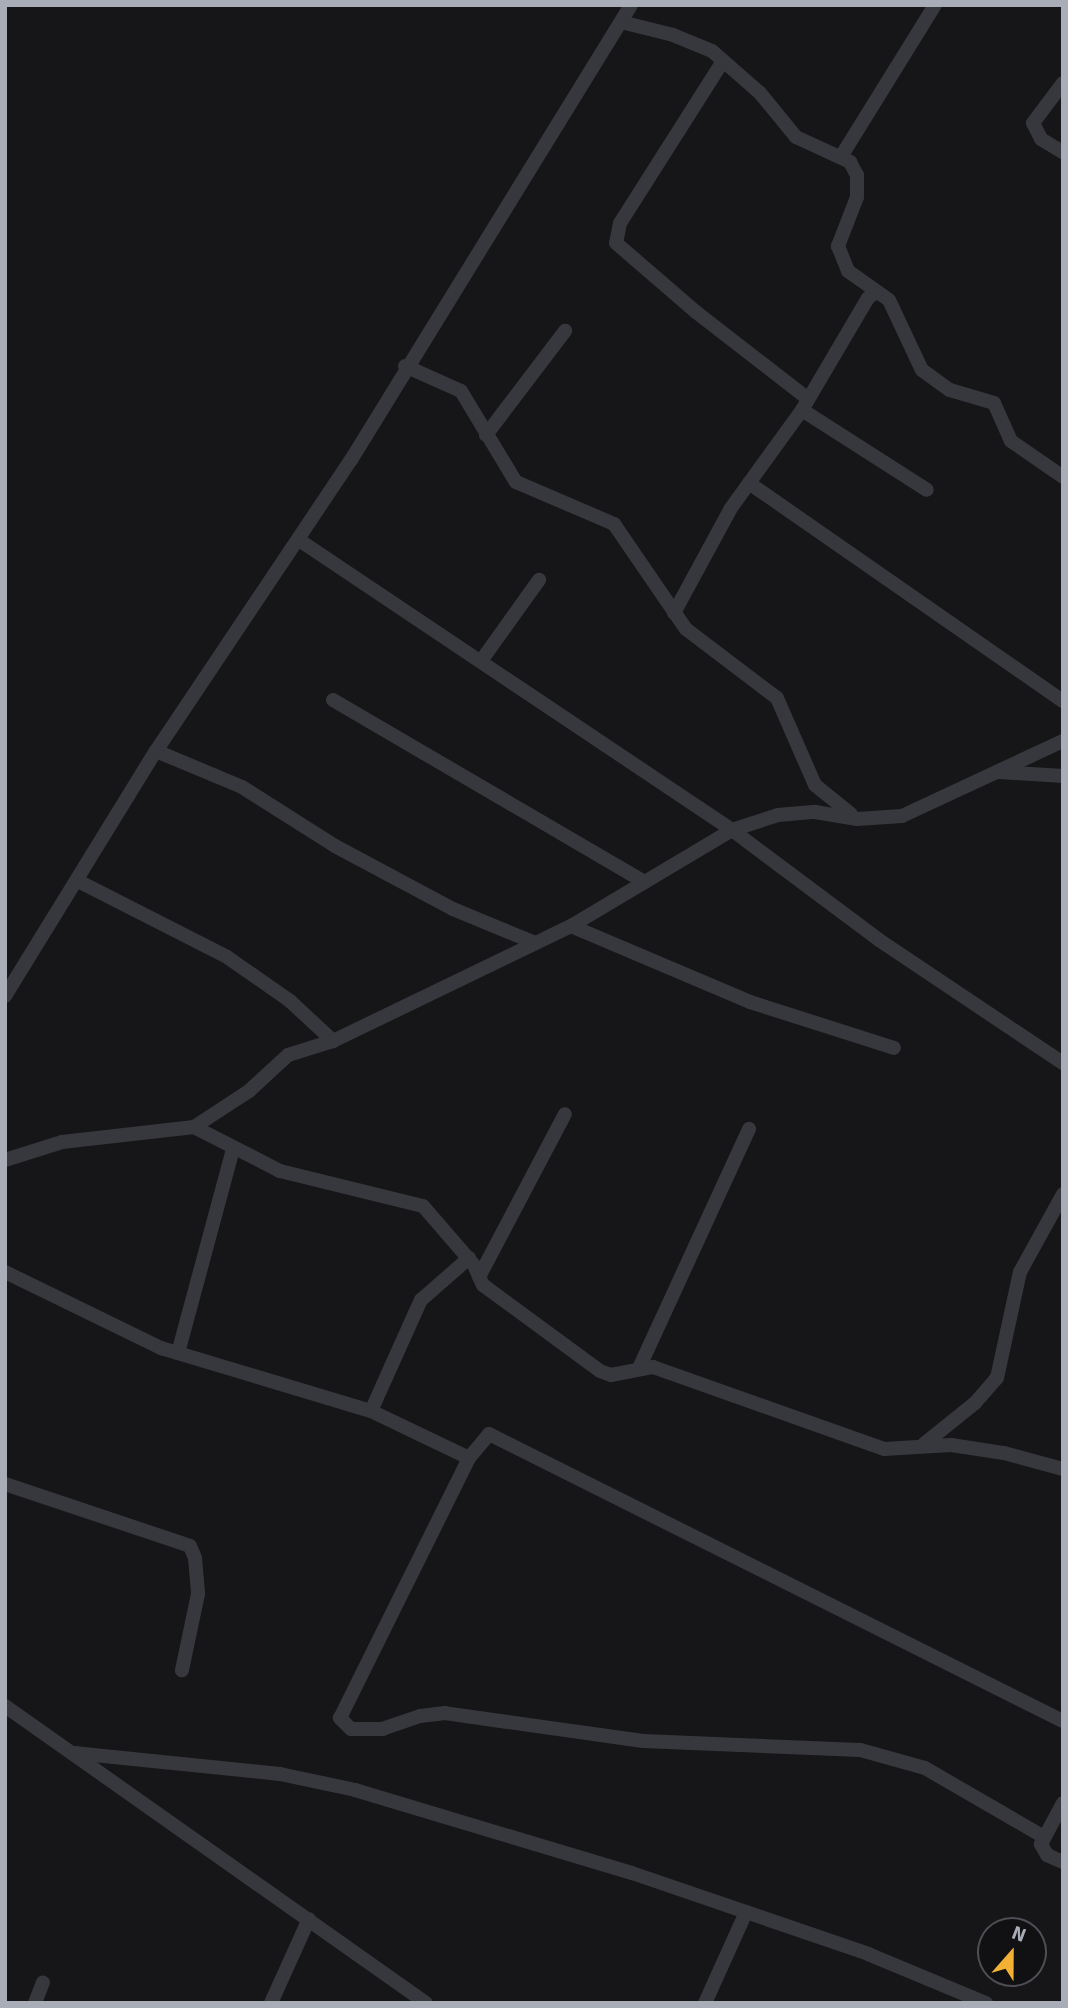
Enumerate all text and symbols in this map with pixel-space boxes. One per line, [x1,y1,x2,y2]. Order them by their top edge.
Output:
north arrow [977,1917,1047,1987]
text: N [1008,1921,1029,1948]

